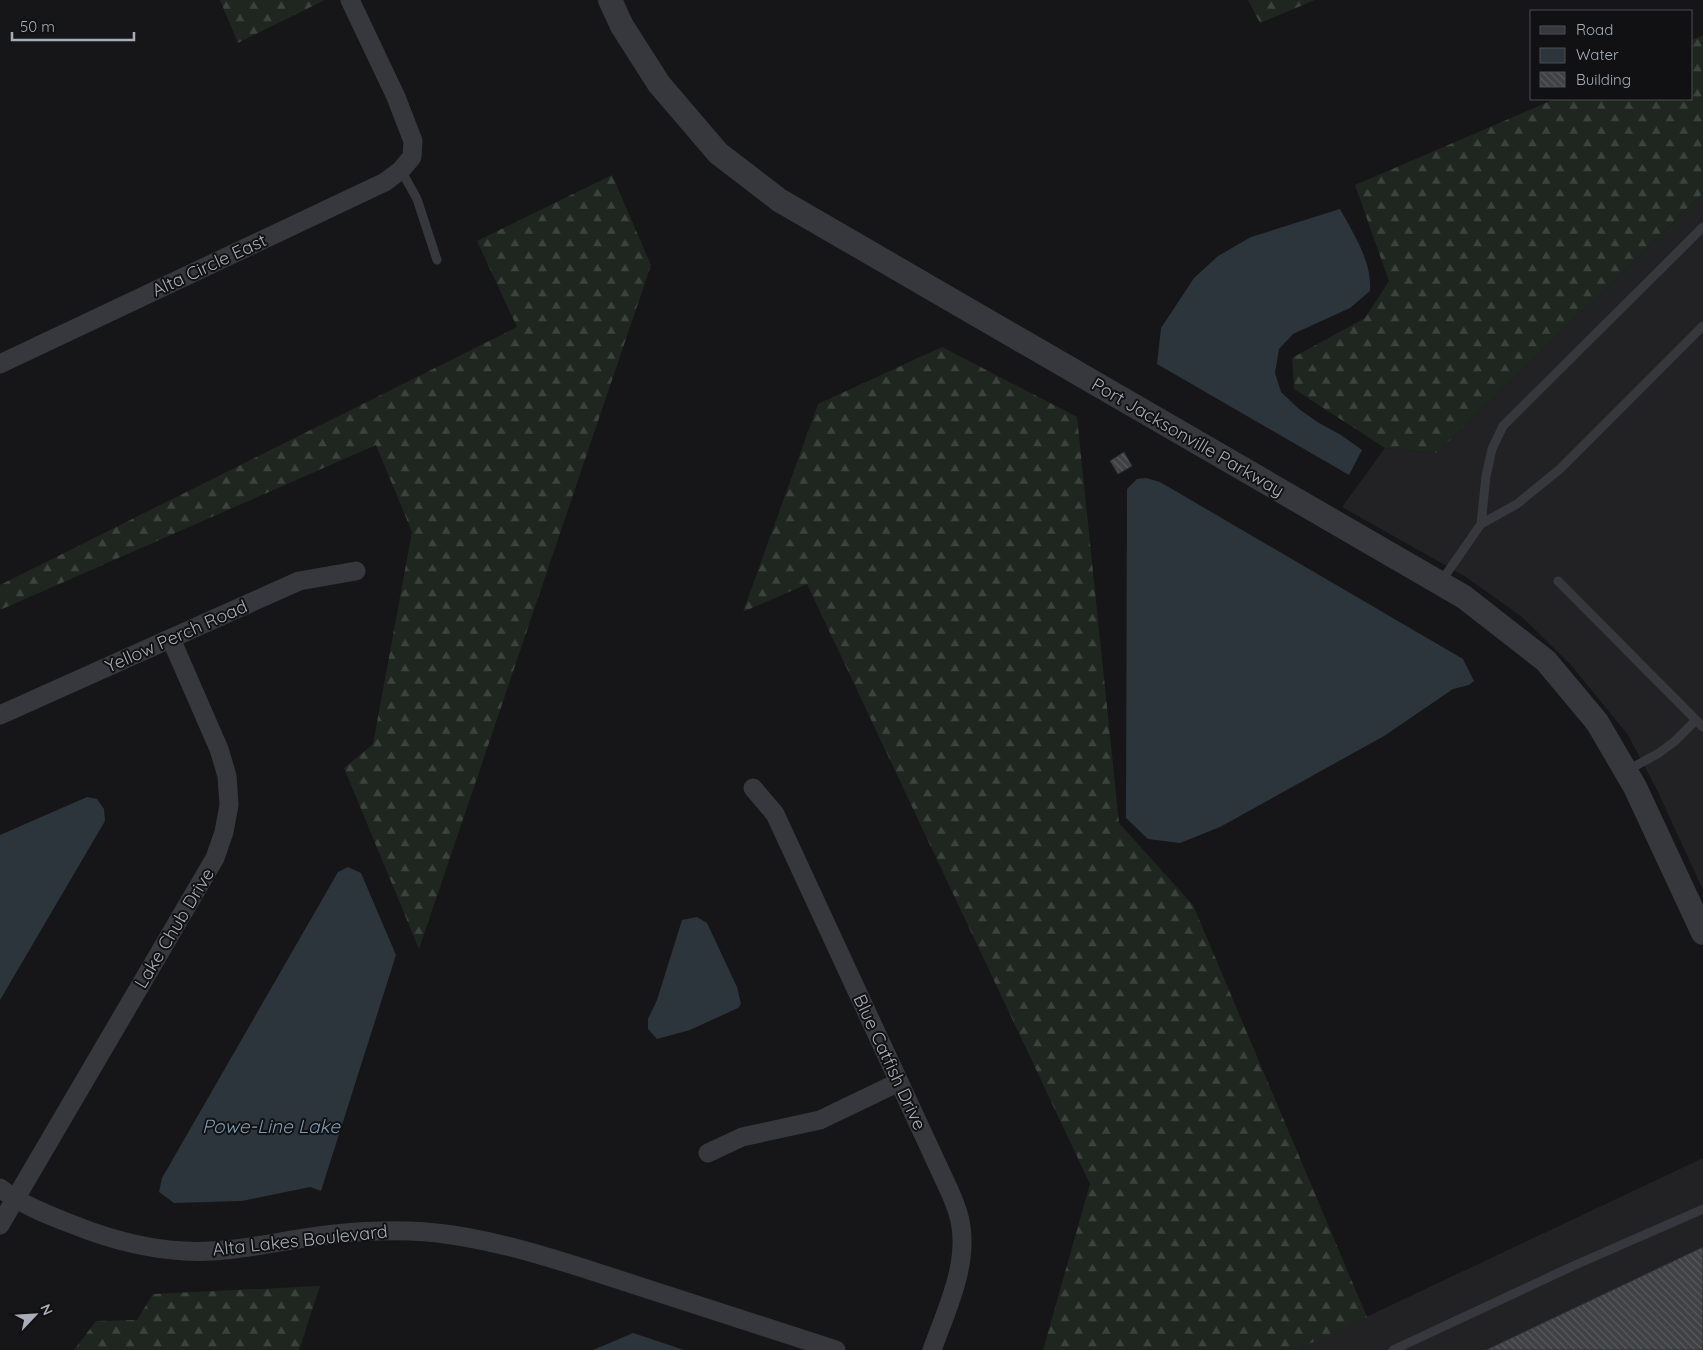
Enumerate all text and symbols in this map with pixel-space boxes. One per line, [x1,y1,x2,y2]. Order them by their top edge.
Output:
scale bar [12,10,135,42]
legend [1530,10,1693,100]
text: 50 m [20,17,55,36]
text: Road [1576,20,1613,39]
text: Water [1576,45,1619,64]
text: Building [1576,70,1631,89]
street label: Alta Circle East [148,228,270,302]
street label: Port Jacksonville Parkway [1088,372,1288,502]
street label: Yellow Perch Road [101,594,251,678]
street label: Lake Chub Drive [129,864,219,992]
street label: Blue Catfish Drive [849,991,931,1133]
water label: Powe-Line Lake [202,1114,341,1138]
street label: Alta Lakes Boulevard [211,1219,389,1261]
north arrow [10,1290,60,1340]
text: N [36,1301,57,1318]

